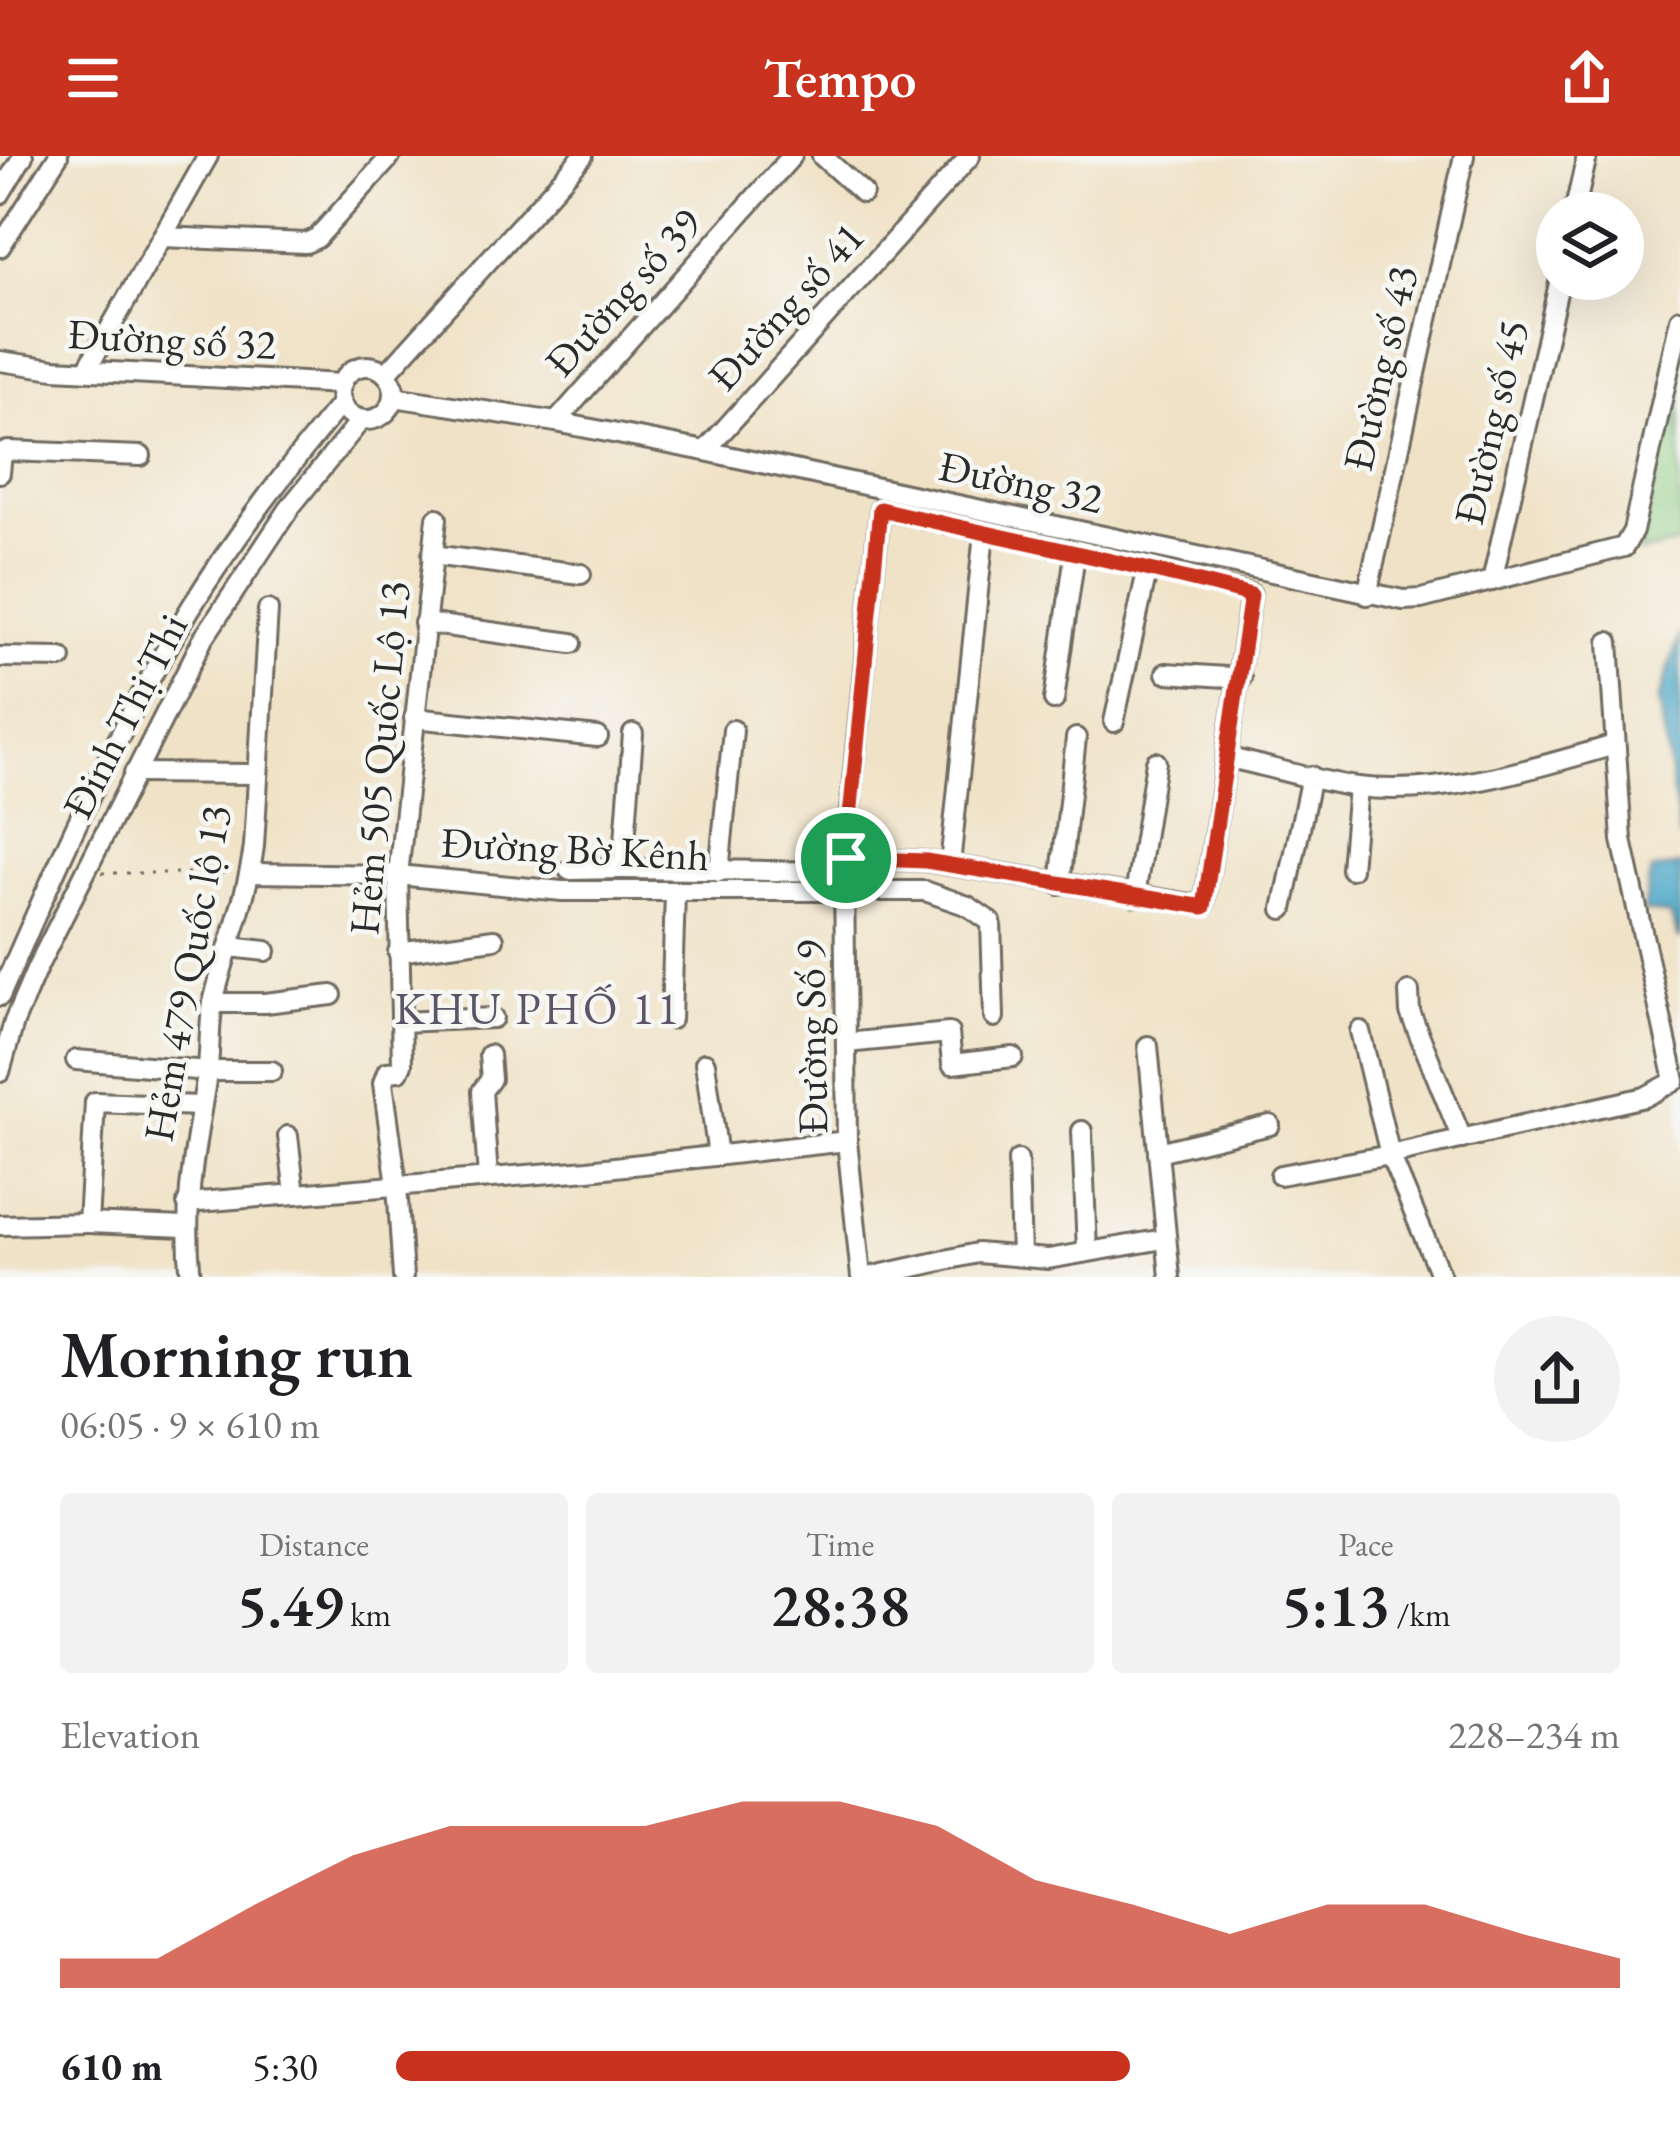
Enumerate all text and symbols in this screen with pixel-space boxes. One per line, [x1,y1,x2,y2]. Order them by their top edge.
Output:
text: Tempo [764,43,916,113]
icon: menu [60,45,126,111]
icon: share [1554,45,1620,111]
map controls [1536,192,1644,300]
button: layers [1536,192,1644,300]
street label: Đường số 39 [533,196,713,388]
street label: Đường số 41 [696,210,876,402]
street label: Đường số 43 [1330,260,1430,476]
street label: Đường số 32 [67,306,277,372]
street label: Đường số 45 [1441,314,1541,530]
street label: Đường 32 [934,438,1108,526]
street label: Hẻm 505 Quốc Lộ 13 [336,579,422,937]
street label: Đinh Thị Thi [50,604,200,828]
street label: Hẻm 479 Quốc lộ 13 [130,801,244,1145]
pin [795,807,897,909]
street label: Đường Bờ Kênh [440,815,710,883]
icon: arrive [813,825,879,891]
street label: Đường Số 9 [782,939,840,1135]
district label: KHU PHỐ 11 [394,979,682,1037]
text: Morning run [60,1311,413,1397]
button: share [1494,1316,1620,1442]
text: 06:05 · 9 × 610 m [60,1399,320,1450]
text: Distance [259,1523,369,1566]
text: Time [806,1523,874,1566]
text: Pace [1338,1523,1394,1566]
text: 5.49 [237,1566,344,1644]
text: 28:38 [770,1566,910,1644]
text: 5:13 [1281,1566,1390,1644]
text: km [344,1593,391,1636]
text: /km [1390,1593,1451,1636]
text: Elevation [60,1709,200,1760]
text: 228–234 m [1448,1709,1620,1760]
text: 610 m [60,2041,163,2092]
text: 5:30 [252,2041,318,2092]

